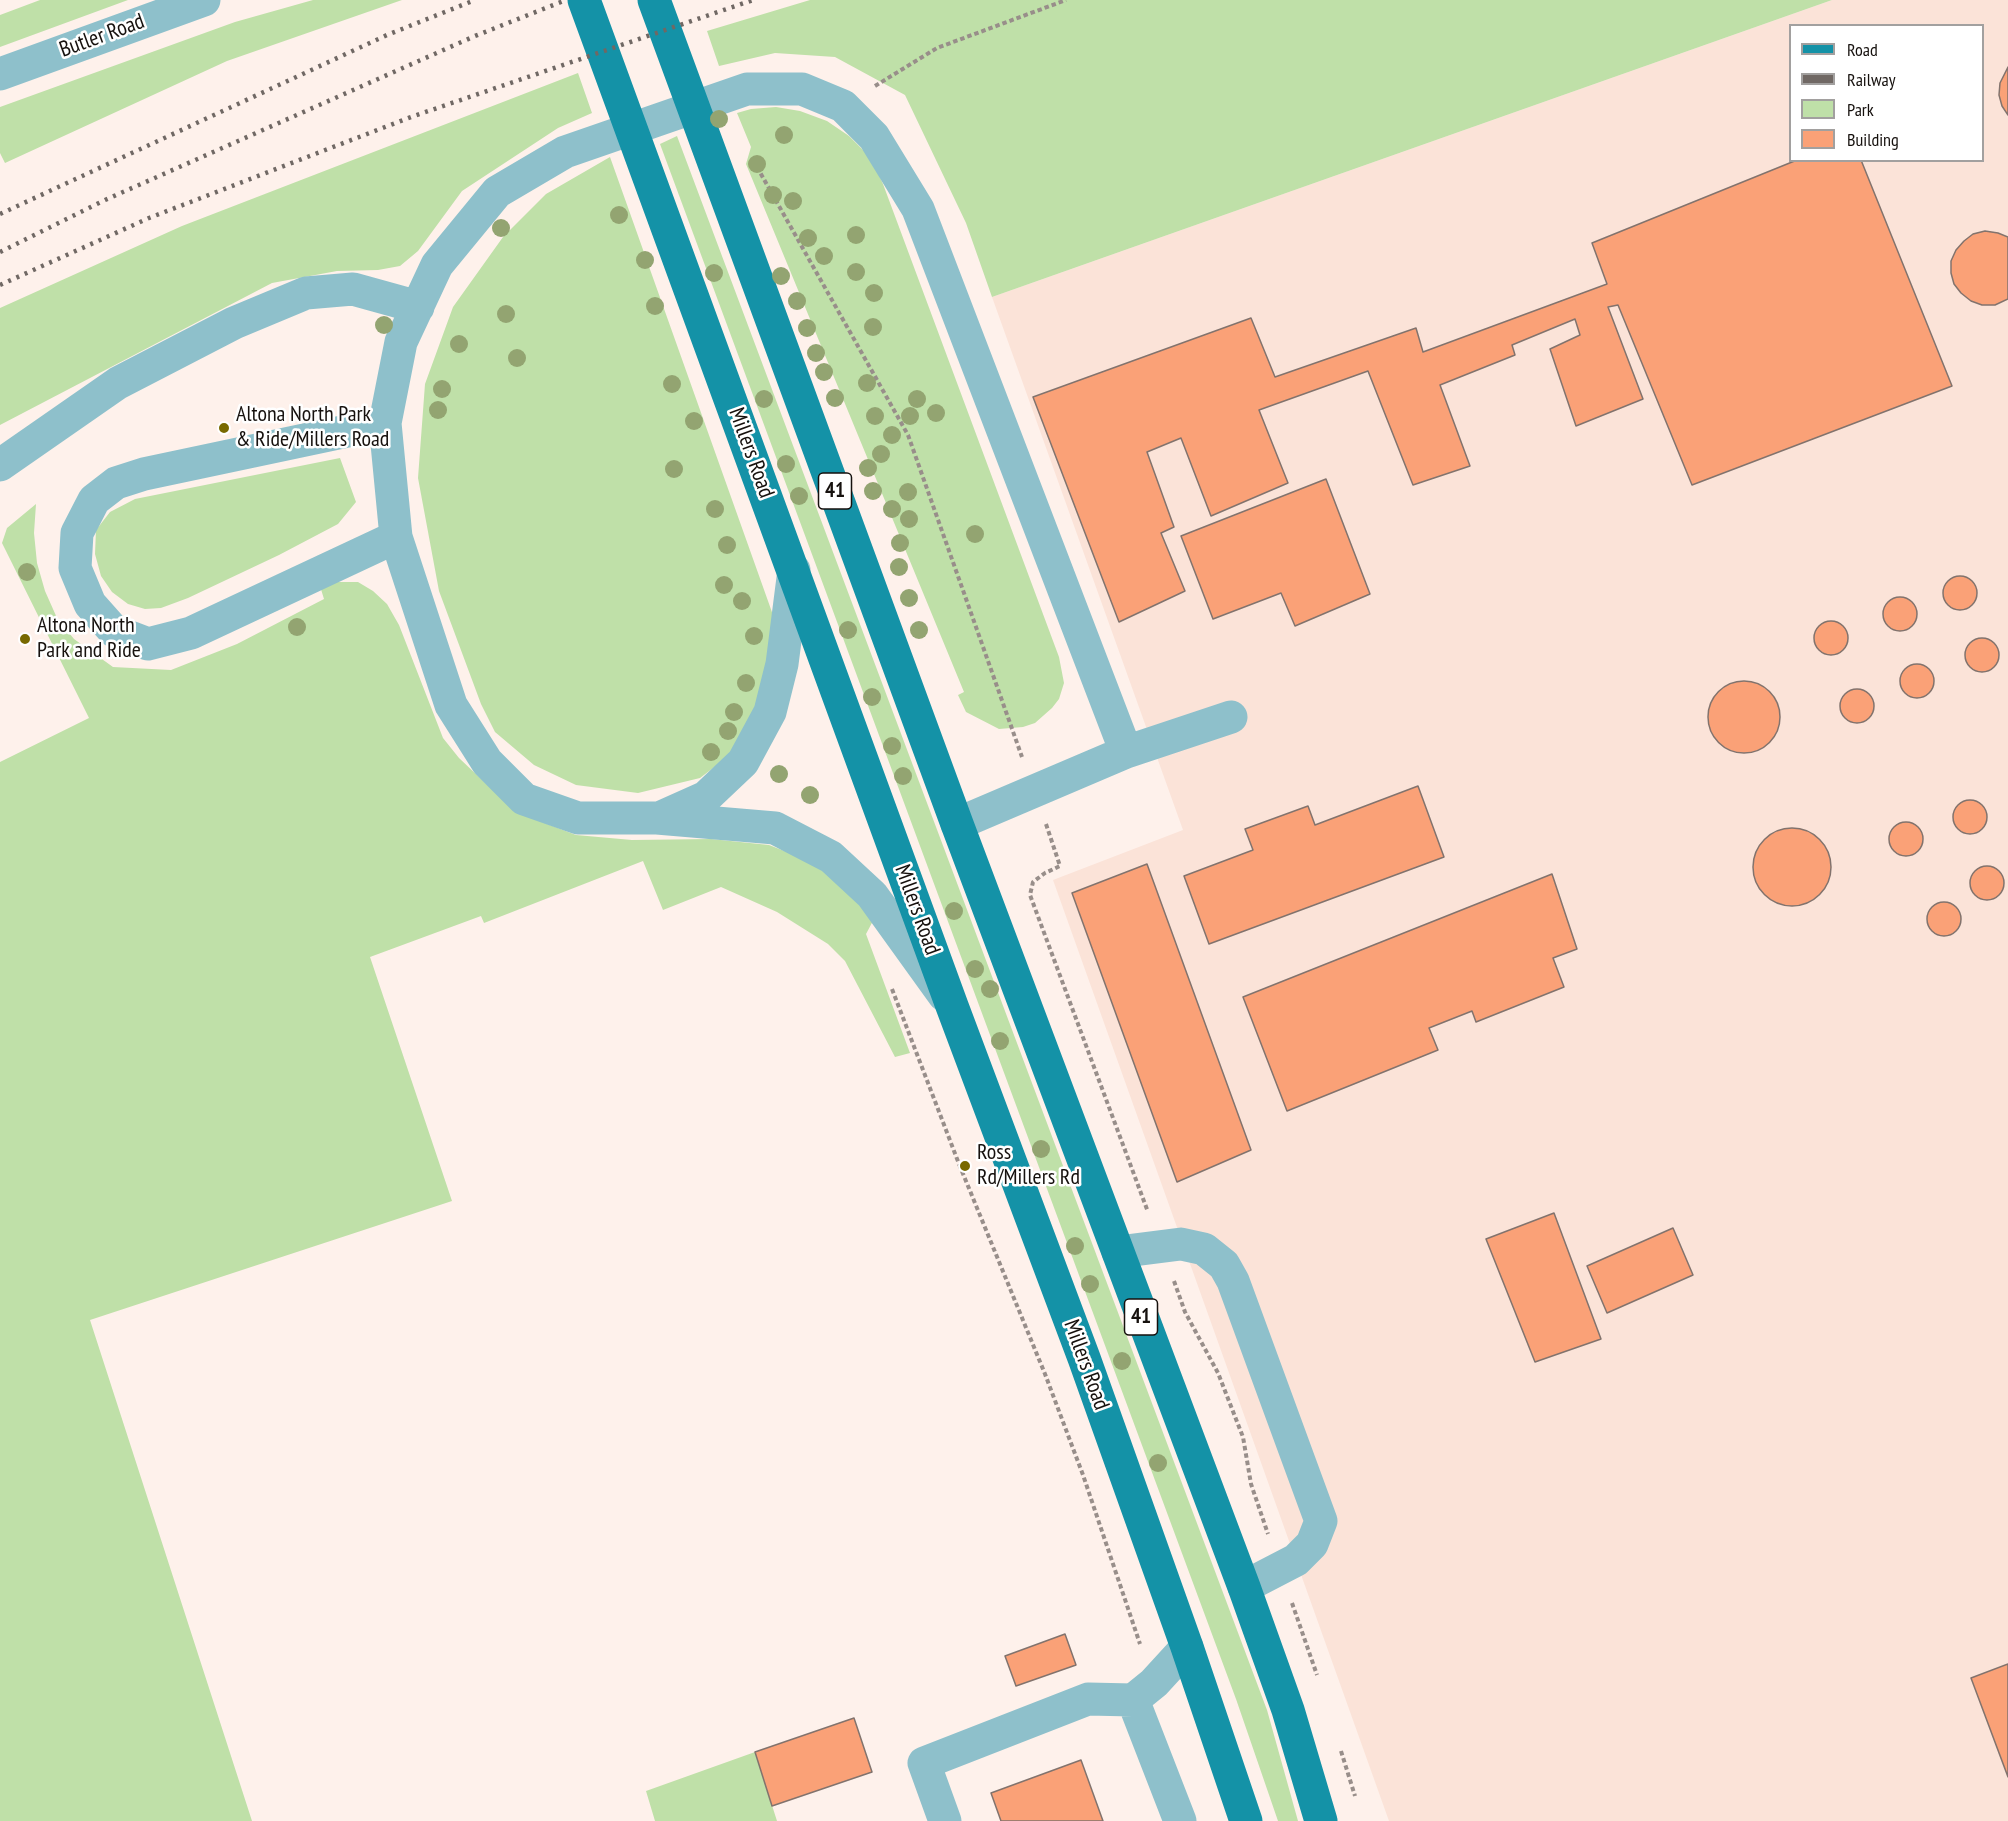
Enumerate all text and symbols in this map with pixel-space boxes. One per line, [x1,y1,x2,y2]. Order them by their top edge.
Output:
street label: Butler Road [56,8,148,64]
legend [1789,24,1984,162]
text: Road [1847,38,1878,61]
text: Railway [1847,68,1896,91]
text: Park [1847,98,1874,121]
text: Building [1847,128,1899,151]
place label: Altona North Park & Ride/Millers Road [236,402,389,454]
street label: Millers Road [723,404,779,502]
marker: Altona North Park & Ride/Millers Road [217,421,231,435]
road number: 41 [818,473,852,509]
place label: Altona North Park and Ride [37,613,141,664]
marker: Altona North Park and Ride [18,632,32,646]
street label: Millers Road [889,861,945,959]
place label: Ross Rd/Millers Rd [977,1140,1080,1192]
marker: Ross Rd/Millers Rd [958,1159,972,1173]
road number: 41 [1124,1299,1158,1335]
street label: Millers Road [1058,1316,1114,1414]

